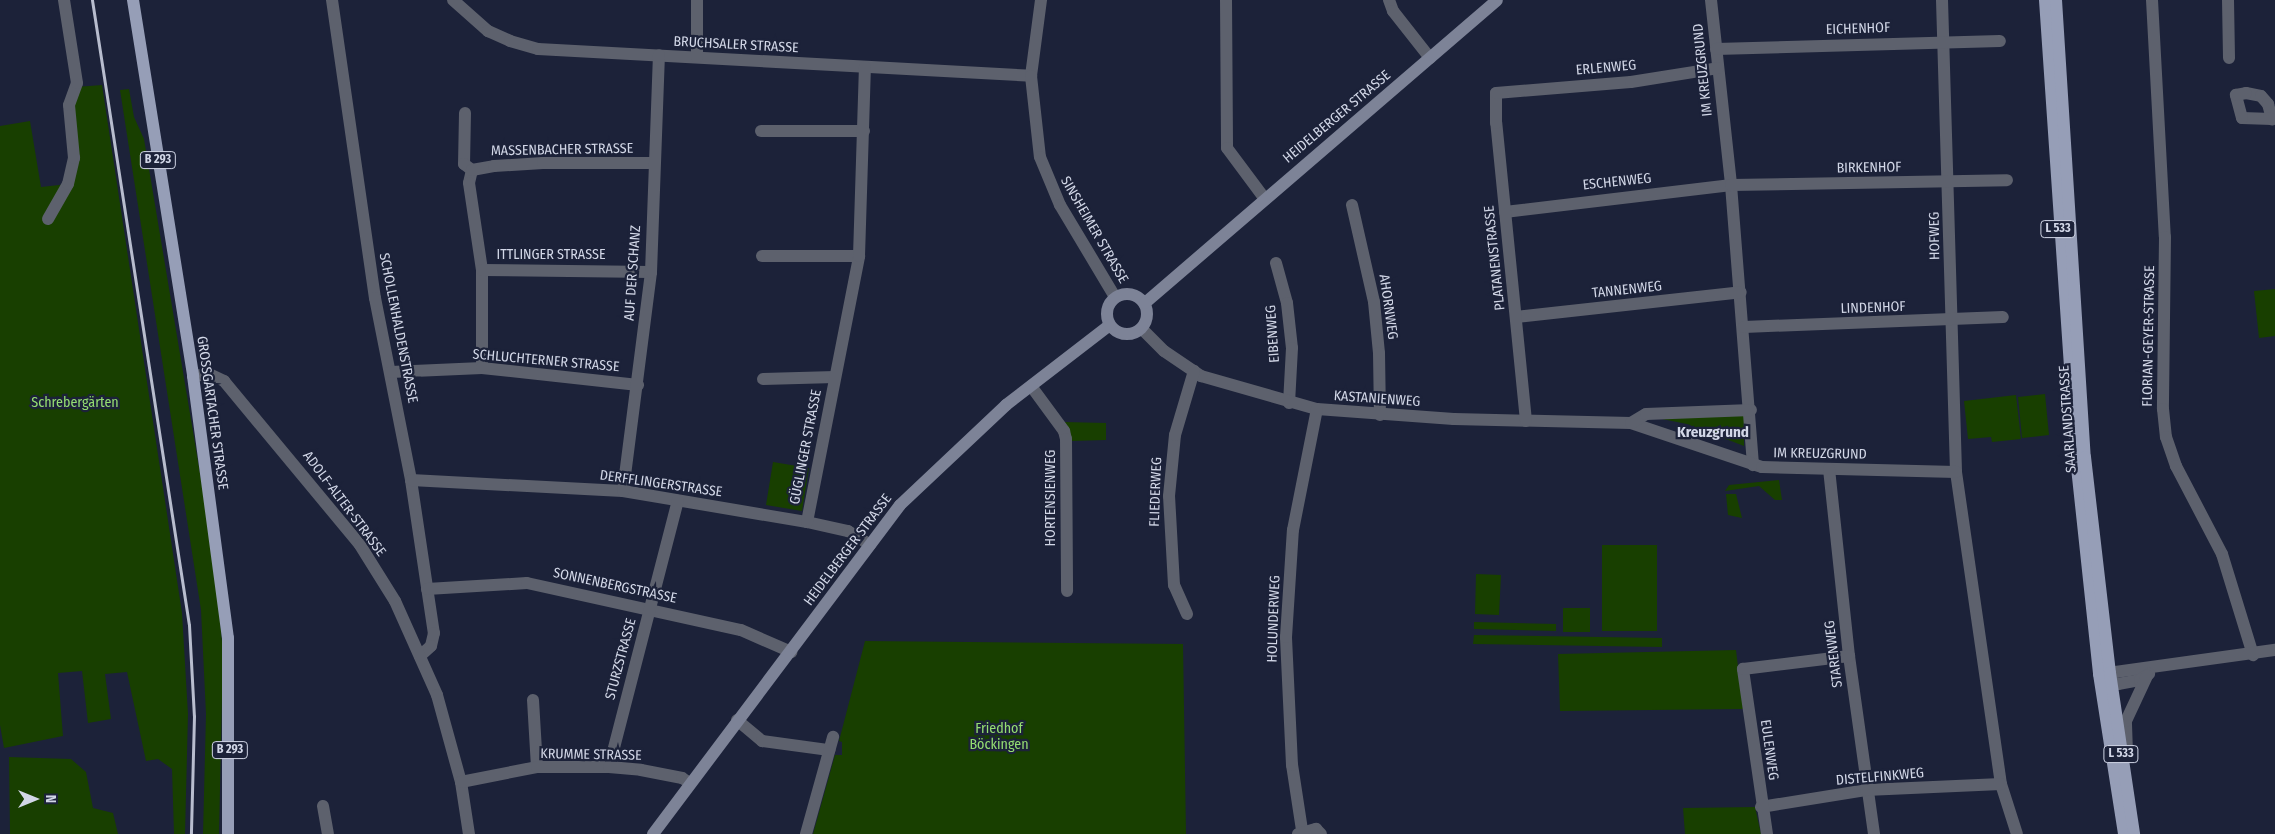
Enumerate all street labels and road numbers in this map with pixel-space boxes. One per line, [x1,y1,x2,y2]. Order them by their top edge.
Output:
street label: EICHENHOF [1826,19,1890,39]
street label: IM KREUZGRUND [1690,23,1716,117]
street label: BRUCHSALER STRASSE [673,33,799,57]
street label: ERLENWEG [1575,57,1637,79]
street label: HEIDELBERGER STRASSE [1280,67,1394,167]
street label: MASSENBACHER STRASSE [491,140,633,160]
road number: B 293 [139,150,177,170]
street label: BIRKENHOF [1836,159,1902,177]
street label: ESCHENWEG [1582,170,1652,194]
street label: SINSHEIMER STRASSE [1057,174,1131,286]
street label: PLATANENSTRASSE [1481,205,1509,311]
street label: HOFWEG [1926,212,1944,260]
road number: L 533 [2039,220,2077,238]
street label: AUF DER SCHANZ [621,225,645,321]
street label: ITTLINGER STRASSE [497,247,605,263]
street label: SCHOLLENHALDENSTRASSE [375,252,421,404]
street label: FLORIAN-GEYER-STRASSE [2139,265,2159,407]
street label: AHORNWEG [1375,273,1401,341]
street label: TANNENWEG [1591,278,1663,302]
street label: LINDENHOF [1840,298,1906,318]
street label: EIBENWEG [1263,305,1283,363]
street label: GROSSGARTACHER STRASSE [193,335,231,491]
street label: SCHLUCHTERNER STRASSE [472,346,620,376]
street label: SAARLANDSTRASSE [2056,365,2080,473]
street label: GÜGLINGER STRASSE [787,388,825,506]
street label: KASTANIENWEG [1333,388,1421,410]
street label: IM KREUZGRUND [1773,445,1867,463]
street label: ADOLF-ALTER-STRASSE [299,448,389,560]
street label: HORTENSIENWEG [1043,450,1059,546]
street label: FLIEDERWEG [1146,457,1166,527]
street label: DERFFLINGERSTRASSE [599,467,723,501]
street label: HEIDELBERGER STRASSE [801,491,895,609]
street label: SONNENBERGSTRASSE [552,565,678,607]
street label: HOLUNDERWEG [1264,575,1284,663]
street label: STURZSTRASSE [602,616,640,702]
street label: STARENWEG [1822,620,1846,688]
street label: EULENWEG [1756,719,1782,781]
road number: B 293 [211,740,249,760]
road number: L 533 [2102,744,2140,764]
street label: KRUMME STRASSE [540,746,642,764]
street label: DISTELFINKWEG [1835,765,1925,789]

